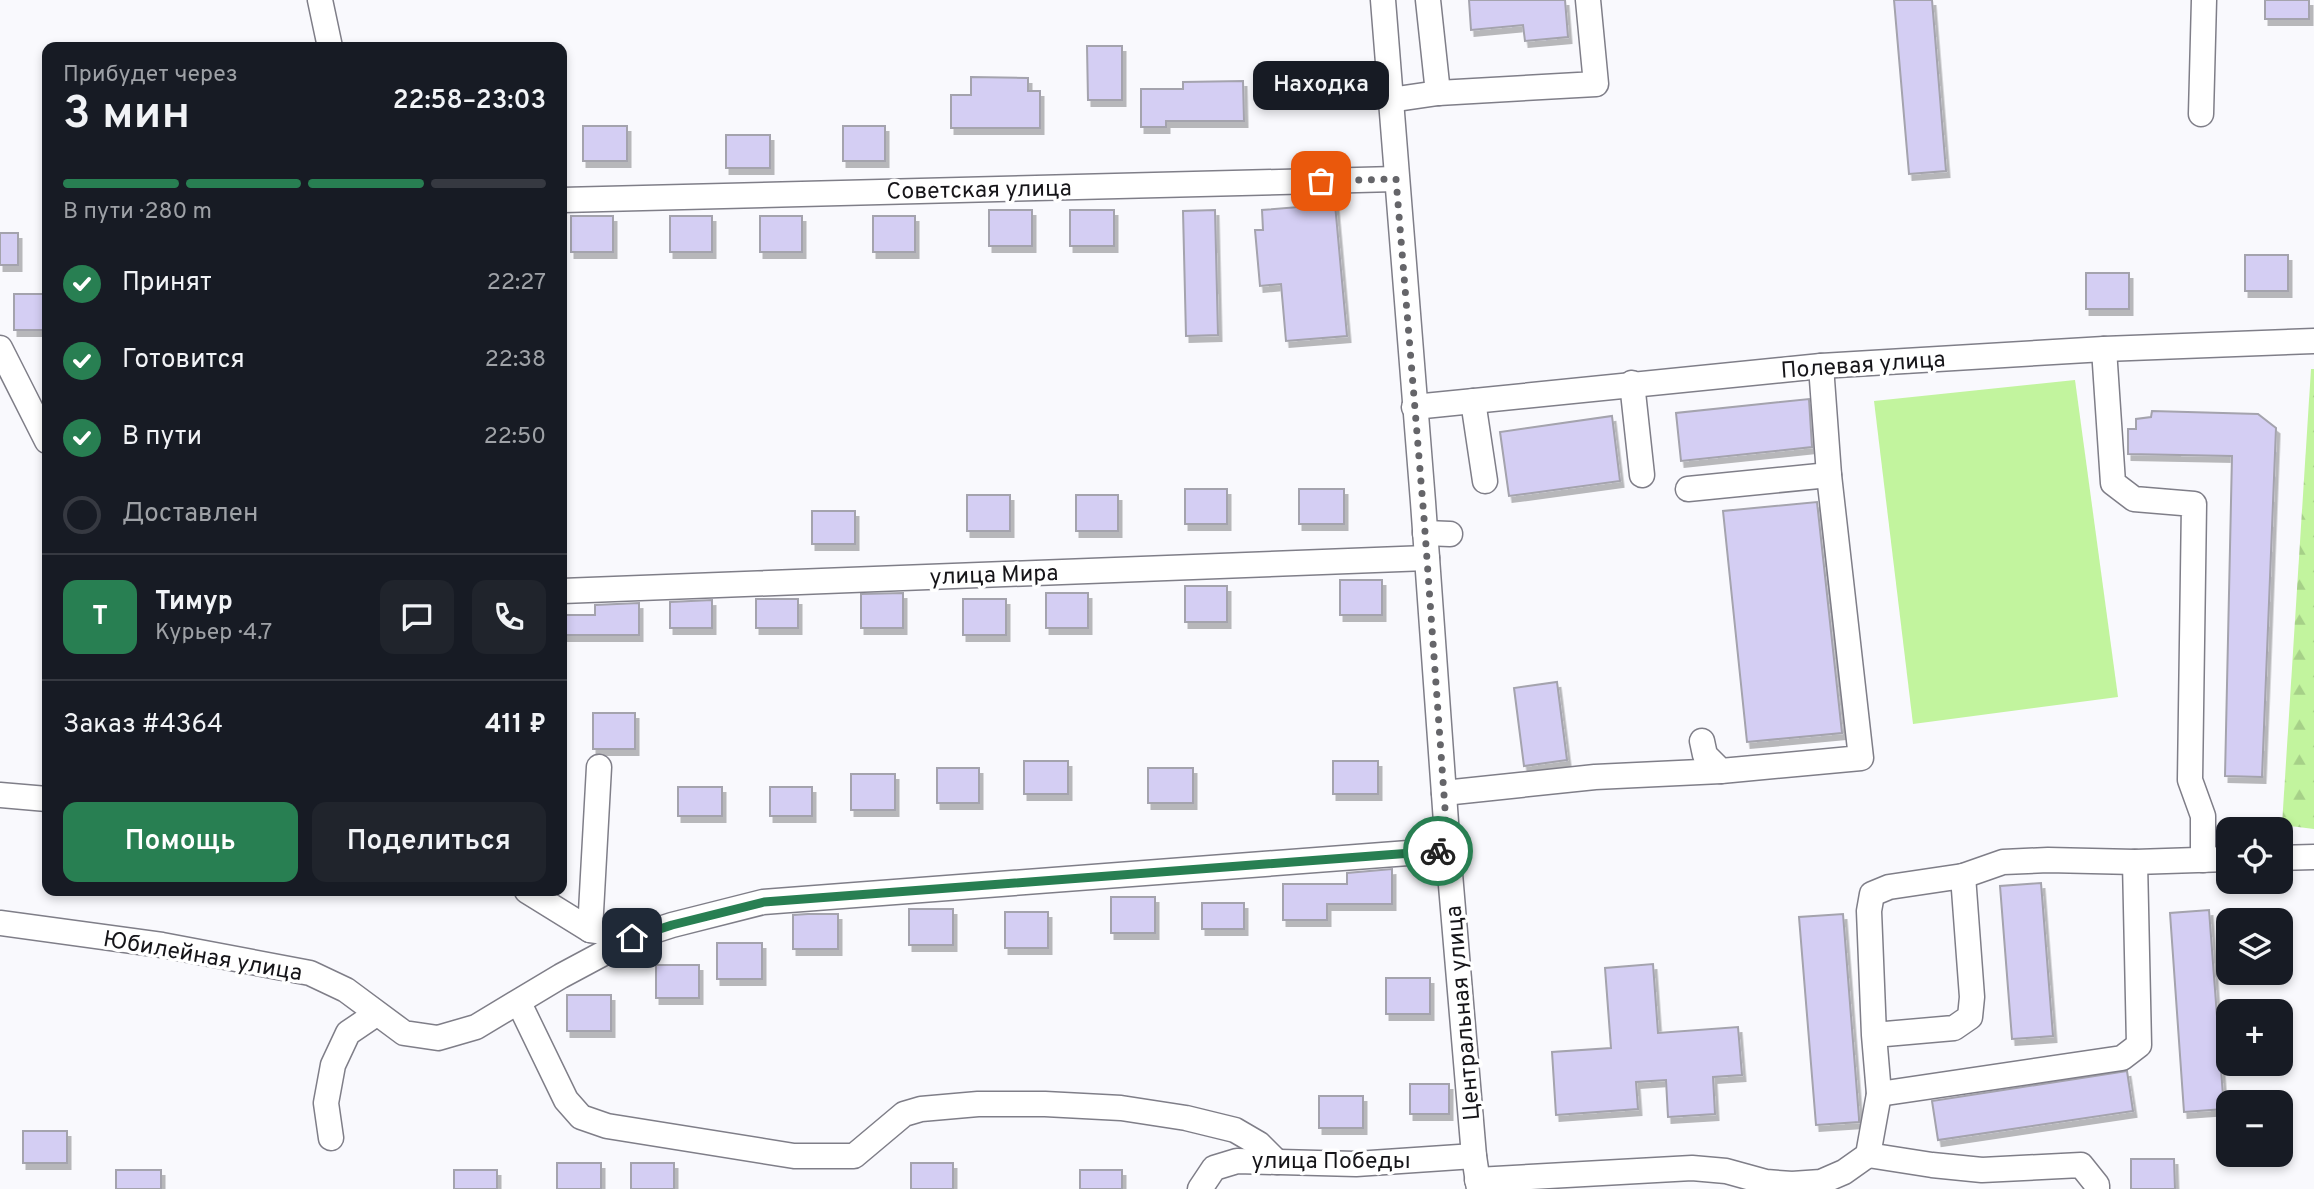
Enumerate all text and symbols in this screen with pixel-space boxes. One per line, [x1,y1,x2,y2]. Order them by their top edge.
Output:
text: Прибудет через [63,61,238,90]
callout: Находка [1253,62,1389,111]
text: Находка [1273,71,1369,100]
text: 22:58–23:03 [393,85,546,118]
text: 3 мин [63,86,190,145]
pin [1291,151,1351,211]
icon: bag [1302,162,1340,200]
street label: Советская улица [886,175,1072,208]
text: В пути · 280 m [63,198,212,227]
icon: check [63,265,101,303]
text: Принят [122,267,212,300]
text: 22:27 [487,269,546,298]
icon: check [63,342,101,380]
text: Готовится [122,344,245,377]
text: 22:38 [485,346,546,375]
street label: Полевая улица [1780,346,1947,387]
icon: check [63,419,101,457]
text: В пути [122,421,202,454]
text: 22:50 [484,423,546,452]
text: Доставлен [122,498,258,531]
street label: улица Мира [929,560,1059,593]
button: chat [380,580,454,654]
button: phone [472,580,546,654]
text: Тимур [155,586,233,619]
text: Т [92,601,108,634]
text: Курьер · 4.7 [155,619,272,648]
text: Заказ #4364 [63,709,223,742]
text: 411 ₽ [485,709,546,742]
button: Помощь [63,802,298,882]
button: Поделиться [312,802,546,882]
courier [1403,816,1473,886]
map controls [2216,817,2293,1167]
button: locate [2216,817,2293,894]
icon: bike [1419,832,1457,870]
street label: Центральная улица [1441,904,1488,1122]
pin [602,908,662,968]
button: layers [2216,908,2293,985]
icon: home [613,919,651,957]
street label: Юбилейная улица [101,926,304,989]
button: + [2216,999,2293,1076]
button: − [2216,1090,2293,1167]
street label: улица Победы [1251,1148,1411,1177]

